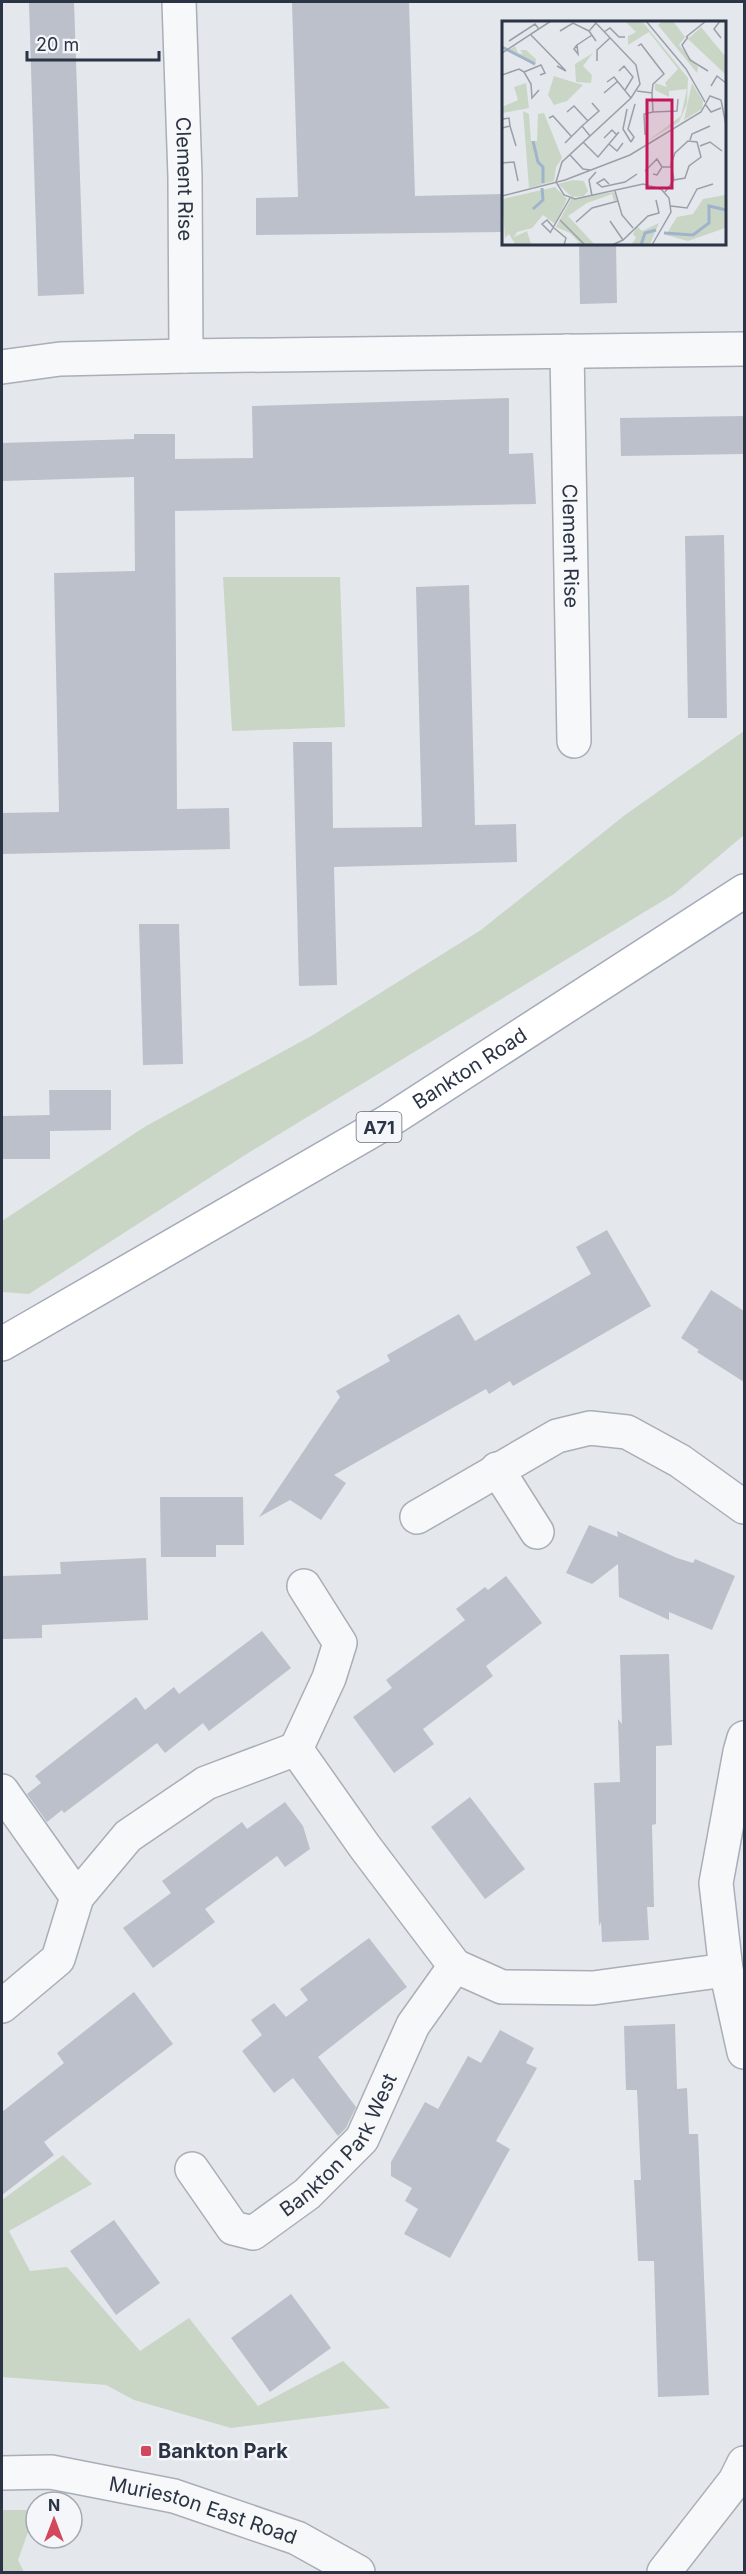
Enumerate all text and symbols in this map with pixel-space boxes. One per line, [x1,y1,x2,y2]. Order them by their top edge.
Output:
inset map [502,21,725,244]
scale bar [27,24,159,62]
text: 20 m [36,34,79,55]
street label: Clement Rise [171,116,197,241]
street label: Clement Rise [557,484,584,608]
street label: Bankton Road [408,1023,531,1114]
road number: A71 [356,1112,401,1142]
street label: Bankton Park West [275,2069,402,2222]
place label: Bankton Park [158,2439,288,2463]
marker: Bankton Park [139,2444,153,2458]
street label: Murieston East Road [107,2472,300,2549]
north arrow [24,2490,84,2550]
text: N [48,2495,60,2515]

